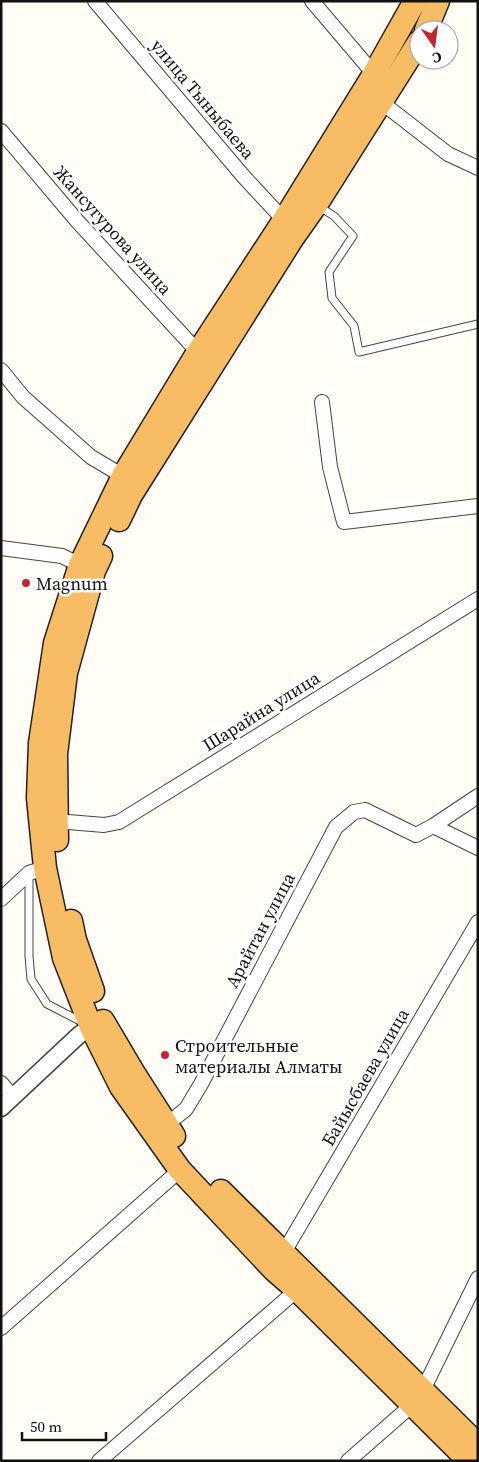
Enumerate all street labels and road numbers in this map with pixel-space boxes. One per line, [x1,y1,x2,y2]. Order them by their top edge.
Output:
street label: улица Тыныбаева [145,34,261,165]
street label: Жансугурова улица [48,160,178,301]
street label: Шарайна улица [198,665,325,757]
street label: Арайтан улица [219,867,301,992]
street label: Байысбаева улица [315,1003,415,1151]

